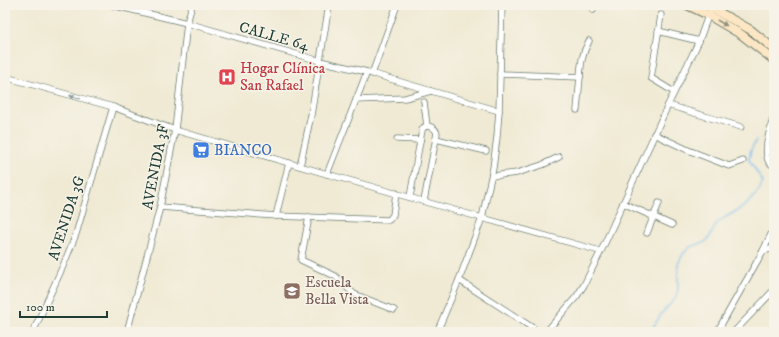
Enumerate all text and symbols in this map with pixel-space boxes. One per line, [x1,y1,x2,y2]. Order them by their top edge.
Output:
street label: CALLE 64 [237,18,311,56]
one-way arrow [716,19,728,26]
place label: Hogar Clínica San Rafael [240,59,326,95]
hospital icon: Hogar Clínica San Rafael [217,67,237,87]
one-way arrow [69,94,81,100]
street label: AVENIDA 3F [138,123,173,211]
supermarket icon: BIANCO [191,140,211,160]
place label: BIANCO [214,141,272,160]
street label: AVENIDA 3G [44,173,89,263]
place label: Escuela Bella Vista [305,273,369,309]
school or university icon: Escuela Bella Vista [282,281,302,301]
scale bar [20,293,107,319]
text: 100 m [26,300,55,315]

